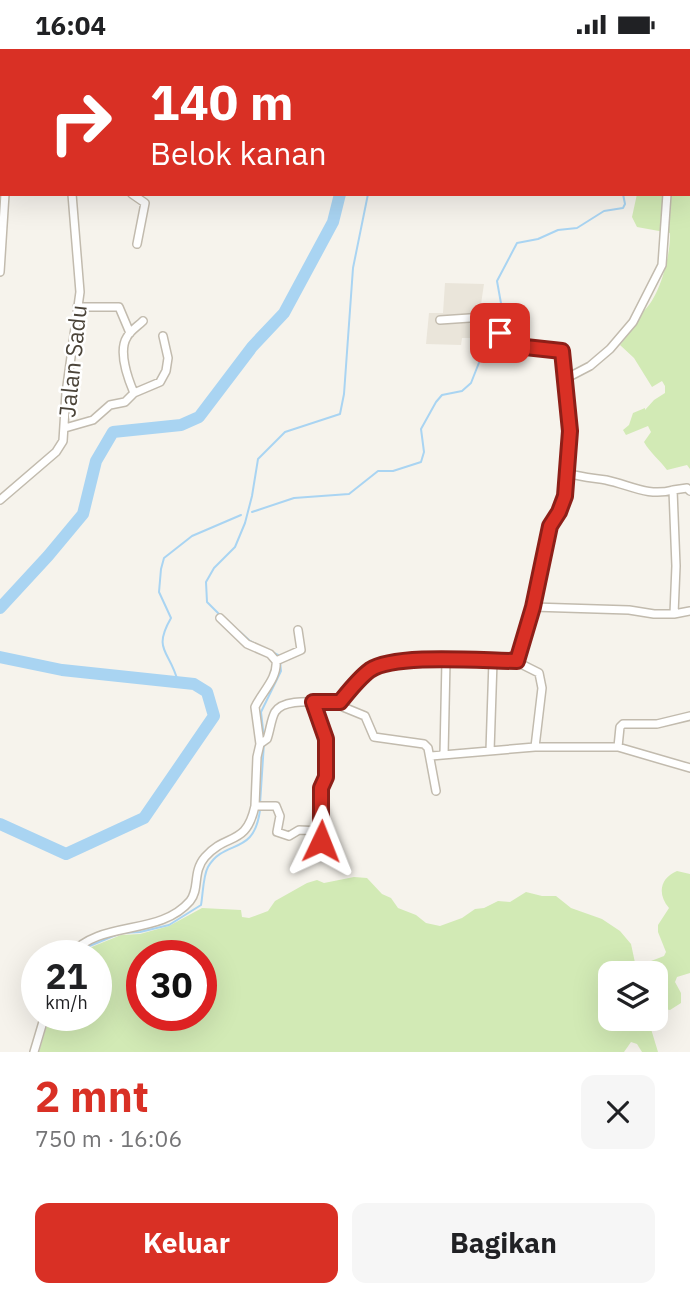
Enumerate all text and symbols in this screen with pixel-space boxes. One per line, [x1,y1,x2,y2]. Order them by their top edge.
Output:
text: 16:04 [35,8,106,42]
text: 140 m [150,70,294,133]
icon: right [35,77,126,168]
text: Belok kanan [150,132,327,174]
street label: Jalan Sadu [51,303,93,419]
pin [470,303,530,363]
icon: arrive [481,314,519,352]
position arrow [284,804,358,878]
speed limit sign: 30 [126,940,217,1031]
text: 21 [45,953,88,999]
map controls [598,961,668,1031]
button: layers [598,961,668,1031]
text: km/h [45,991,88,1014]
text: 2 mnt [35,1069,149,1124]
button: close [581,1075,655,1149]
text: 750 m · 16:06 [35,1123,182,1153]
button: Keluar [35,1203,338,1283]
button: Bagikan [352,1203,655,1283]

